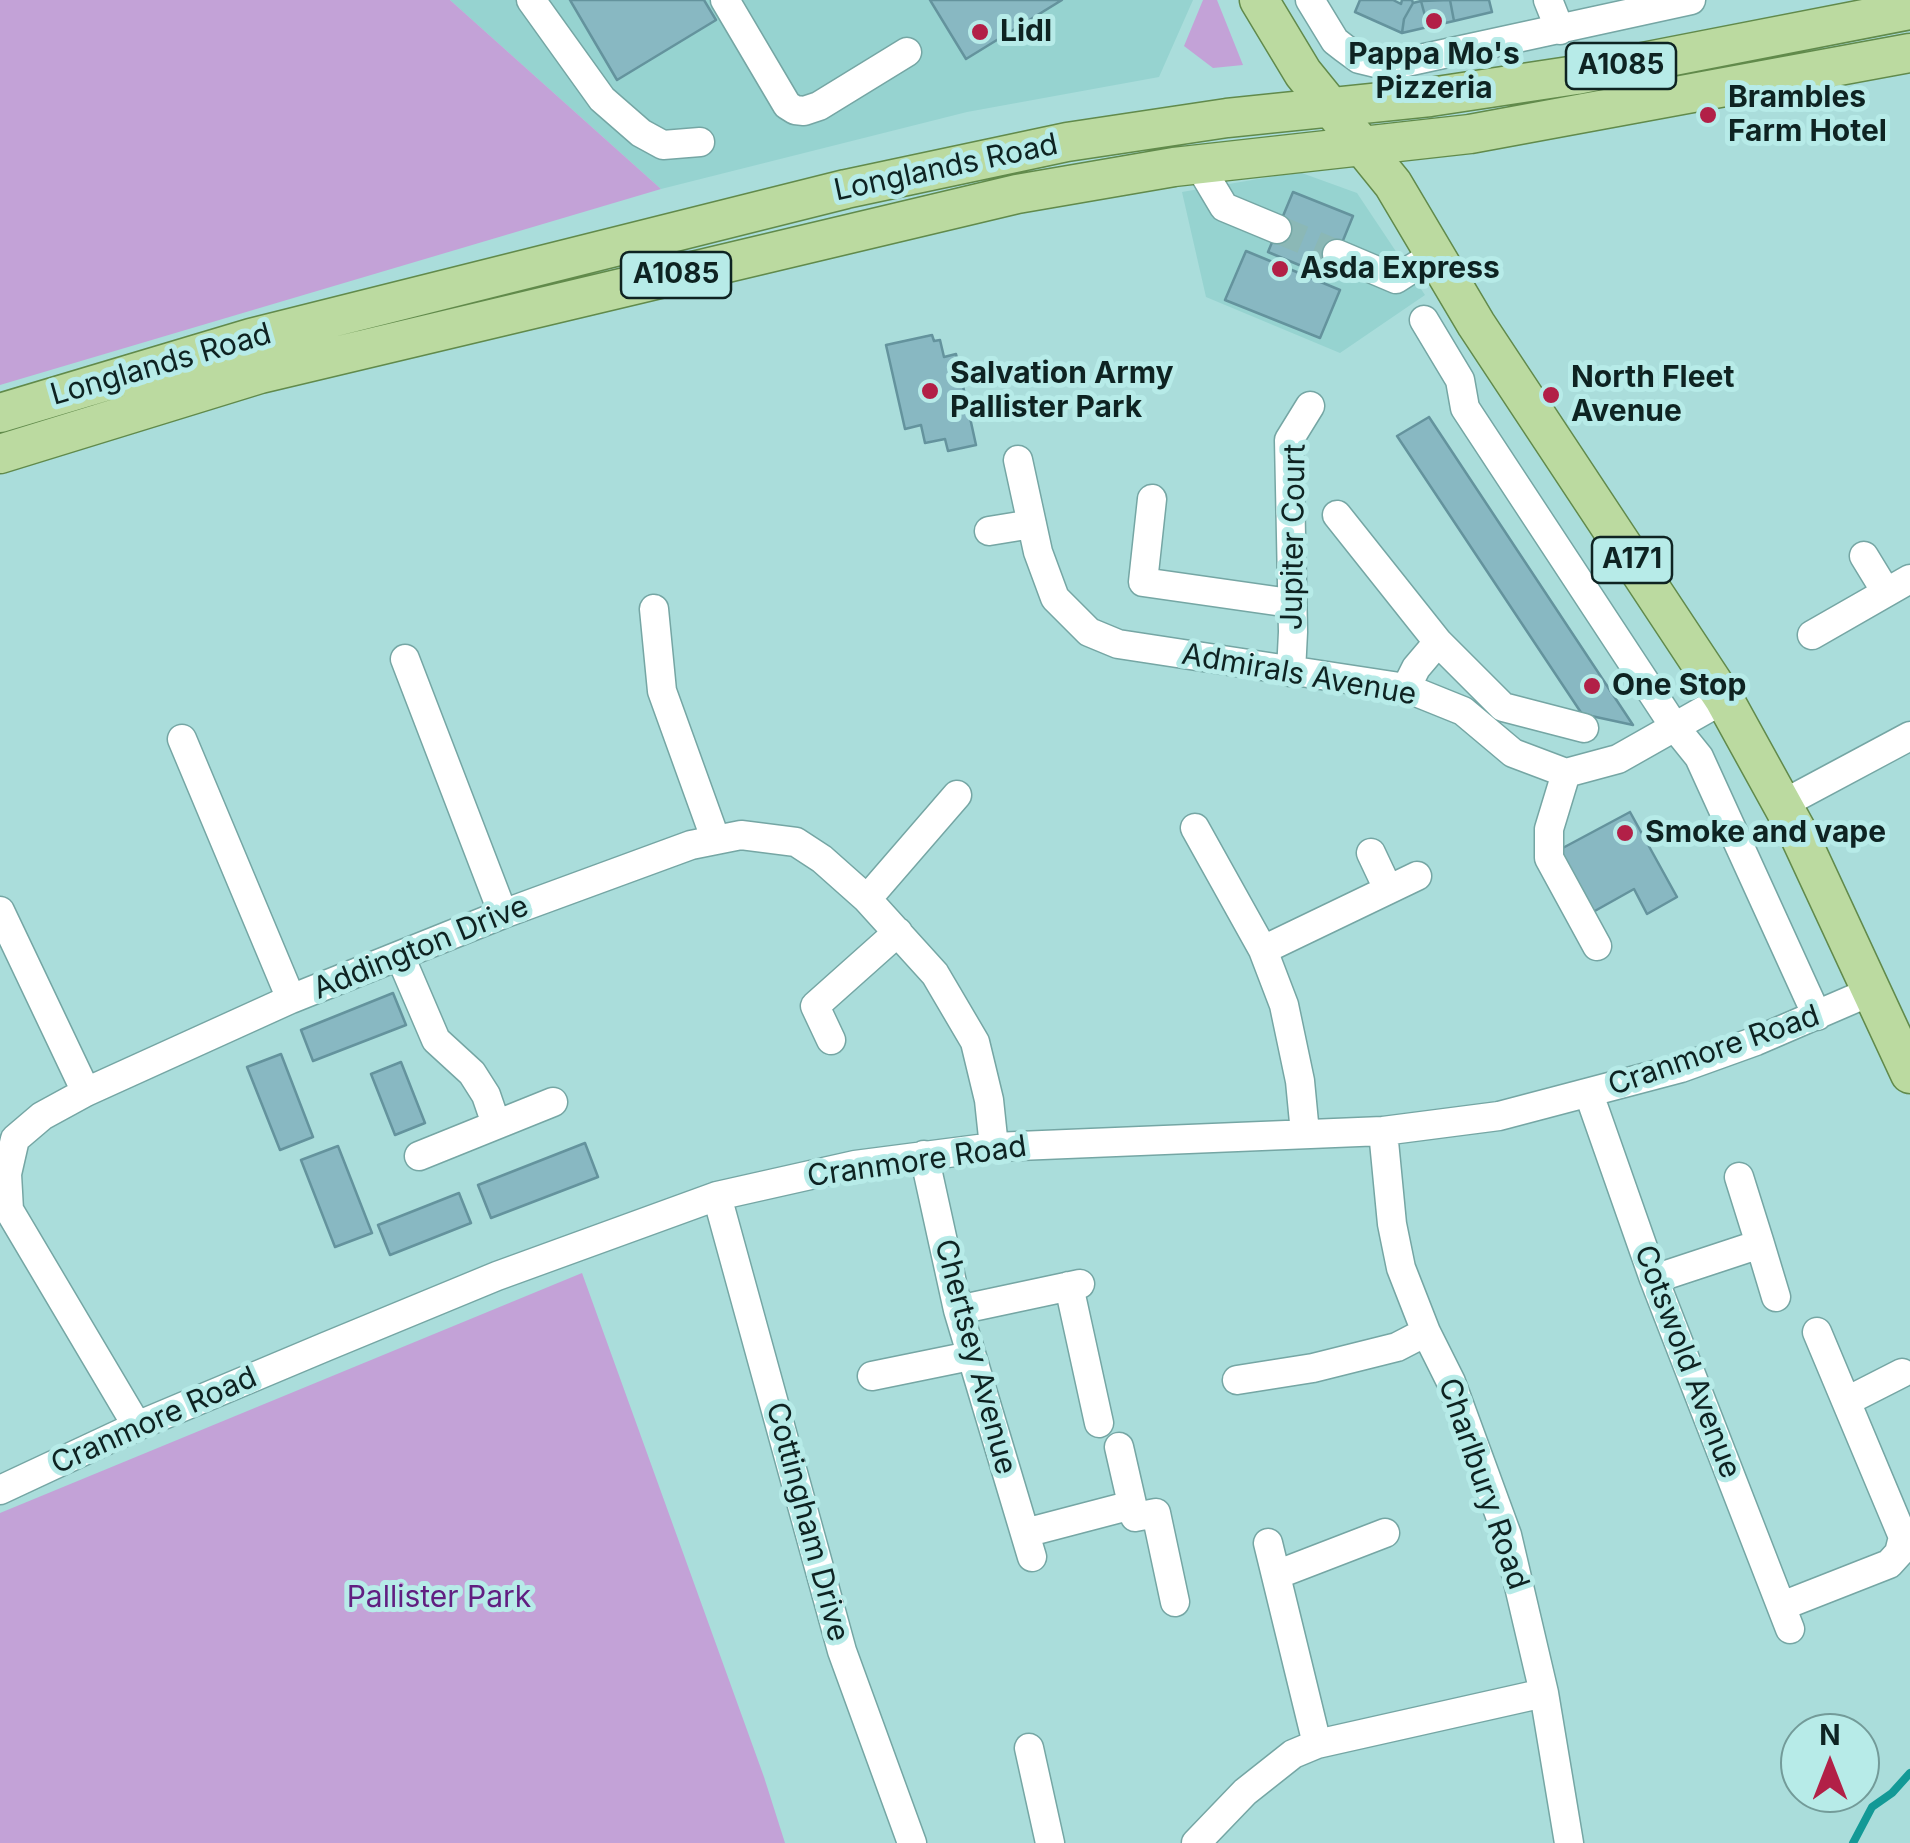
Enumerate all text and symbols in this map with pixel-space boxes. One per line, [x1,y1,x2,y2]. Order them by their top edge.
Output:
marker: Pappa Mo's Pizzeria [1423,10,1445,32]
place label: Lidl [1000,14,1052,50]
marker: Lidl [969,21,991,43]
place label: Pappa Mo's Pizzeria [1348,37,1520,108]
road number: A1085 [1566,43,1676,89]
place label: Brambles Farm Hotel [1728,80,1887,150]
marker: Brambles Farm Hotel [1697,104,1719,126]
street label: Longlands Road [831,127,1061,209]
place label: Asda Express [1300,251,1500,287]
road number: A1085 [621,252,731,298]
marker: Asda Express [1269,258,1291,280]
street label: Longlands Road [46,316,276,414]
place label: Salvation Army Pallister Park [950,356,1174,426]
place label: North Fleet Avenue [1571,360,1734,430]
marker: Salvation Army Pallister Park [919,380,941,402]
marker: North Fleet Avenue [1540,384,1562,406]
street label: Jupiter Court [1274,443,1314,631]
road number: A171 [1592,537,1672,583]
street label: Admirals Avenue [1179,637,1419,713]
place label: One Stop [1612,668,1746,704]
marker: One Stop [1581,675,1603,697]
place label: Smoke and vape [1645,815,1886,851]
marker: Smoke and vape [1614,822,1636,844]
street label: Addington Drive [308,888,534,1008]
street label: Cranmore Road [1604,998,1824,1104]
street label: Cranmore Road [805,1129,1029,1195]
street label: Chertsey Avenue [926,1236,1024,1478]
street label: Cotswold Avenue [1626,1240,1748,1484]
street label: Cranmore Road [46,1360,262,1482]
street label: Charlbury Road [1430,1374,1536,1594]
street label: Cottingham Drive [758,1399,856,1645]
park label: Pallister Park [347,1580,531,1616]
north arrow [1780,1713,1880,1813]
text: N [1819,1718,1841,1752]

